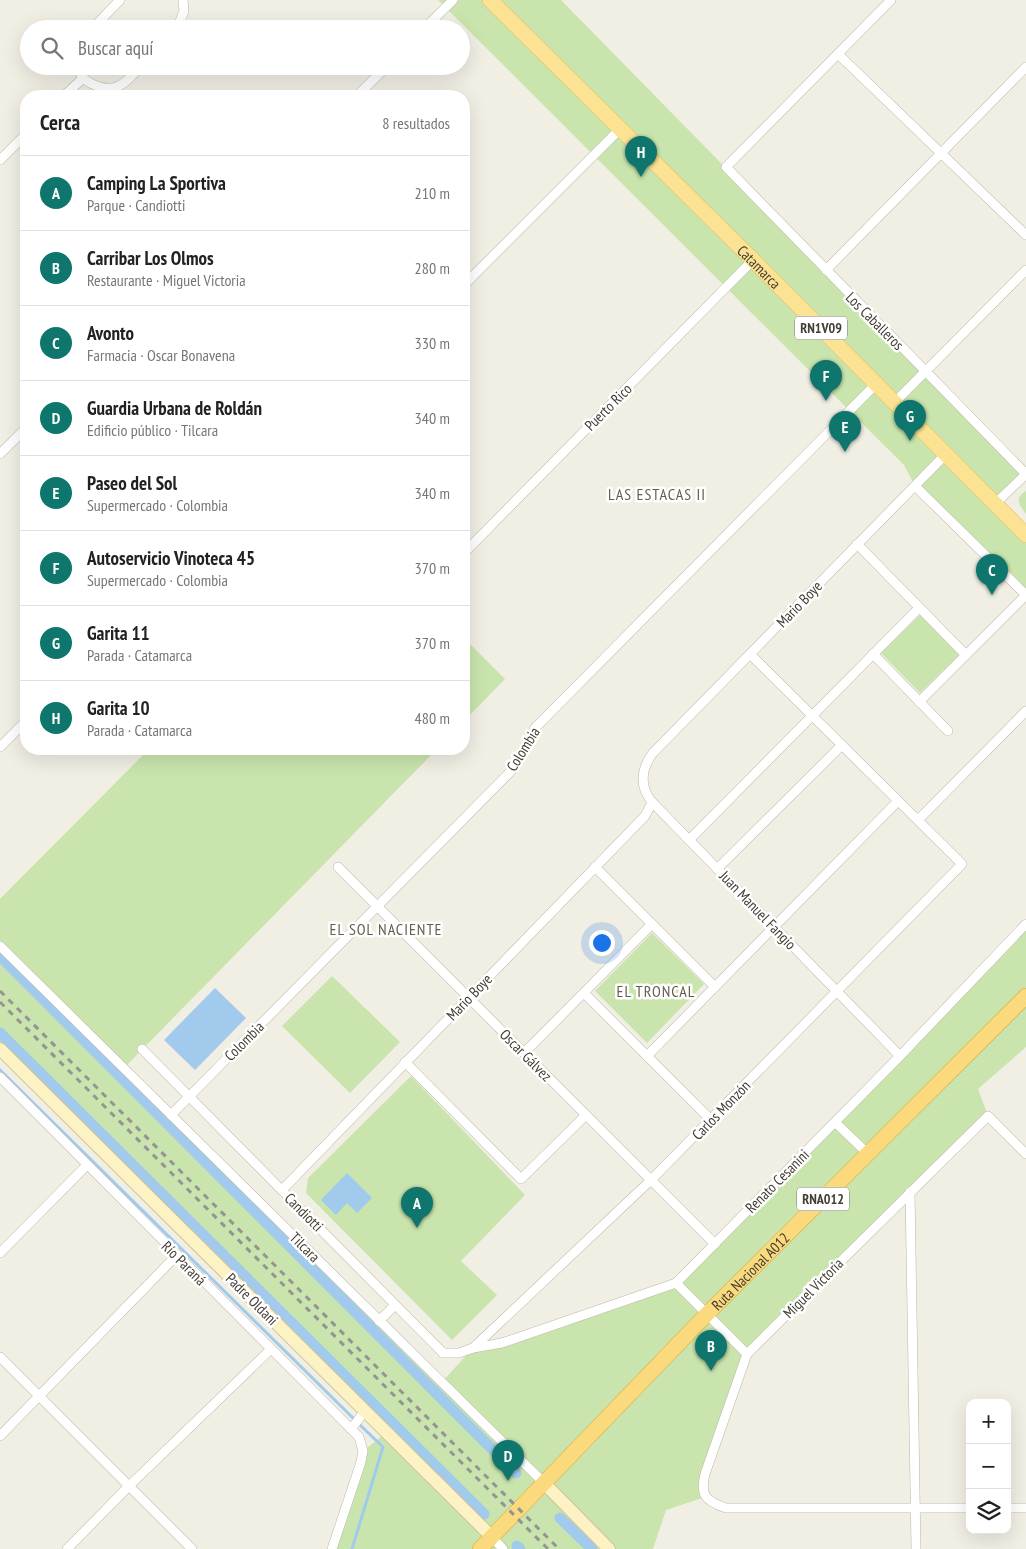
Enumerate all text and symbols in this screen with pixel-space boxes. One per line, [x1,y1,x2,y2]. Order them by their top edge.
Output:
search box [20,20,470,75]
icon: search [38,34,66,62]
text: Buscar aquí [78,36,153,60]
text: Cerca [40,109,80,136]
text: 8 resultados [382,113,450,133]
pin: H [625,136,657,177]
text: Camping La Sportiva [87,171,226,195]
text: A [52,183,60,203]
text: 210 m [415,183,450,203]
text: Parque · Candiotti [87,195,185,215]
street label: Catamarca [734,241,785,292]
text: Carribar Los Olmos [87,246,214,270]
text: B [52,258,60,278]
text: 280 m [415,258,450,278]
text: Restaurante · Miguel Victoria [87,270,246,290]
street label: Los Caballeros [842,288,908,354]
road number: RN1V09 [795,316,847,339]
text: Avonto [87,321,134,345]
text: C [52,333,60,353]
text: 330 m [415,333,450,353]
text: Farmacia · Oscar Bonavena [87,345,235,365]
pin: F [810,360,842,401]
street label: Puerto Rico [580,379,636,435]
text: Guardia Urbana de Roldán [87,396,262,420]
pin: G [894,400,926,441]
text: D [52,408,60,428]
text: 340 m [415,408,450,428]
pin: E [829,411,861,452]
text: Edificio público · Tilcara [87,420,218,440]
text: Paseo del Sol [87,471,177,495]
text: E [53,483,59,503]
text: 340 m [415,483,450,503]
district label: LAS ESTACAS II [608,484,706,504]
text: Supermercado · Colombia [87,495,228,515]
text: Autoservicio Vinoteca 45 [87,546,255,570]
pin: C [976,554,1008,595]
text: F [53,558,59,578]
text: 370 m [415,558,450,578]
text: Supermercado · Colombia [87,570,228,590]
street label: Mario Boye [772,577,826,631]
text: Garita 11 [87,621,150,645]
text: G [52,633,60,653]
text: 370 m [415,633,450,653]
text: Parada · Catamarca [87,645,192,665]
text: Garita 10 [87,696,150,720]
text: H [52,708,60,728]
text: 480 m [415,708,450,728]
text: Parada · Catamarca [87,720,192,740]
street label: Colombia [502,723,544,775]
street label: Juan Manuel Fangio [715,866,800,953]
district label: EL SOL NACIENTE [330,919,442,939]
your location [589,930,615,956]
street label: Mario Boye [442,970,496,1024]
district label: EL TRONCAL [617,981,695,1001]
street label: Colombia [220,1017,268,1065]
street label: Oscar Gálvez [496,1025,556,1085]
street label: Carlos Monzón [688,1076,754,1144]
street label: Renato Cesanini [741,1145,813,1217]
pin: A [401,1187,433,1228]
road number: RNA012 [797,1188,849,1210]
street label: Candiotti [281,1189,327,1235]
street label: Tilcara [286,1228,324,1266]
street label: Ruta Nacional A012 [707,1228,793,1314]
street label: Río Paraná [158,1237,210,1289]
street label: Miguel Victoria [779,1254,847,1322]
street label: Padre Oldani [222,1269,282,1329]
pin: B [695,1330,727,1371]
map controls [966,1399,1011,1534]
button: + [966,1399,1011,1444]
pin: D [492,1440,524,1481]
button: − [966,1444,1011,1489]
button: layers [966,1489,1011,1534]

